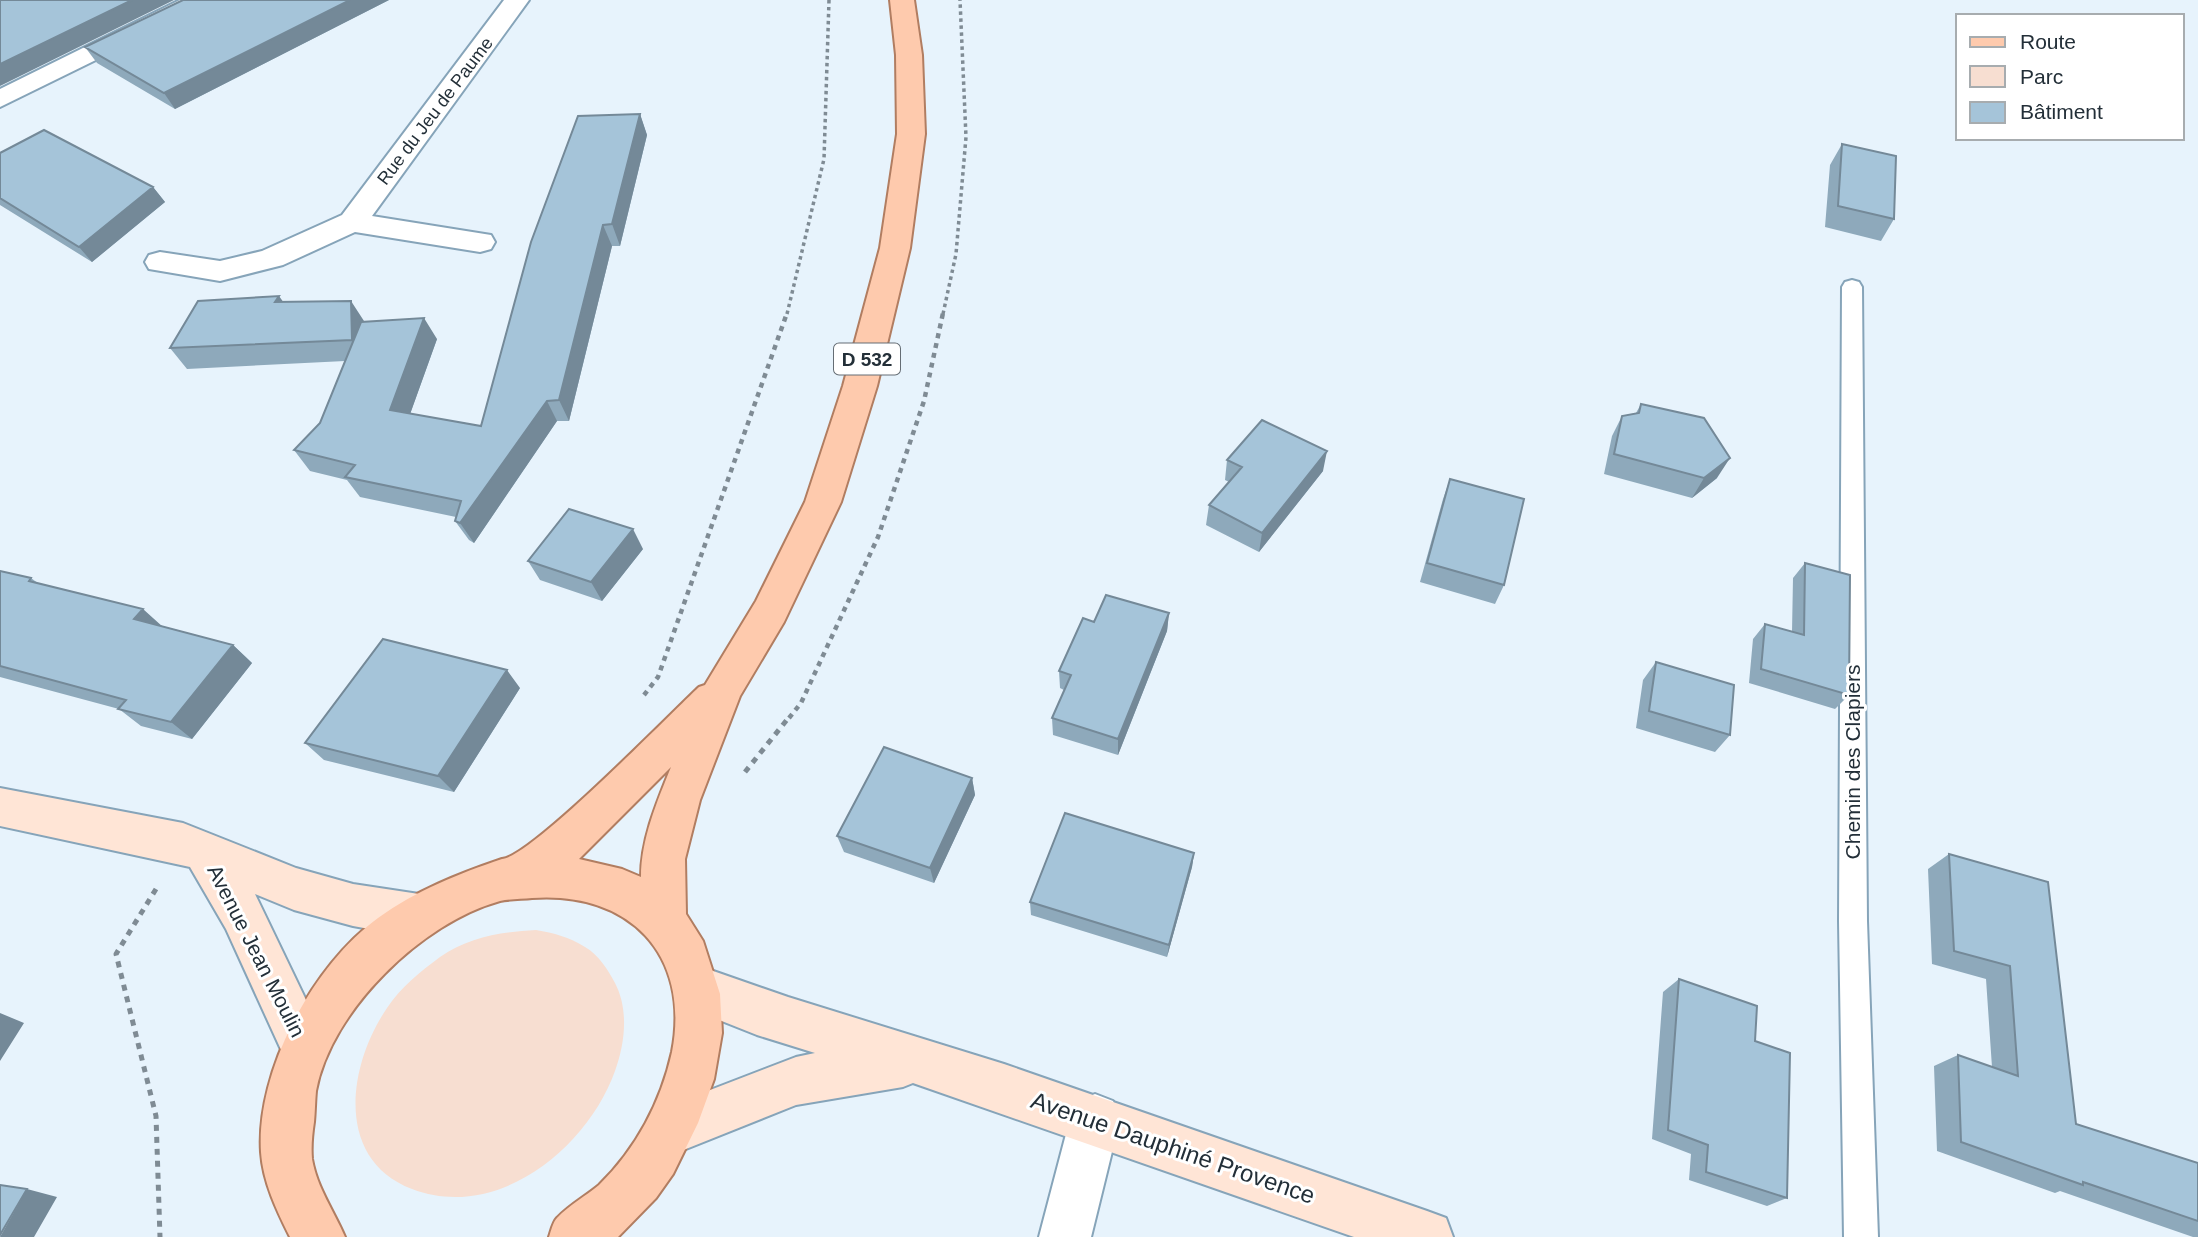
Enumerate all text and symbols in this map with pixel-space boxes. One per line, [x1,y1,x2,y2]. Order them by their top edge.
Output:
legend [1956,14,2184,140]
text: Route [2020,30,2076,53]
street label: Rue du Jeu de Paume [373,33,497,189]
text: Parc [2020,65,2063,88]
text: Bâtiment [2020,100,2103,123]
road number: D 532 [834,344,900,374]
street label: Chemin des Clapiers [1841,665,1864,859]
street label: Avenue Jean Moulin [203,861,310,1041]
street label: Avenue Dauphiné Provence [1028,1086,1319,1209]

